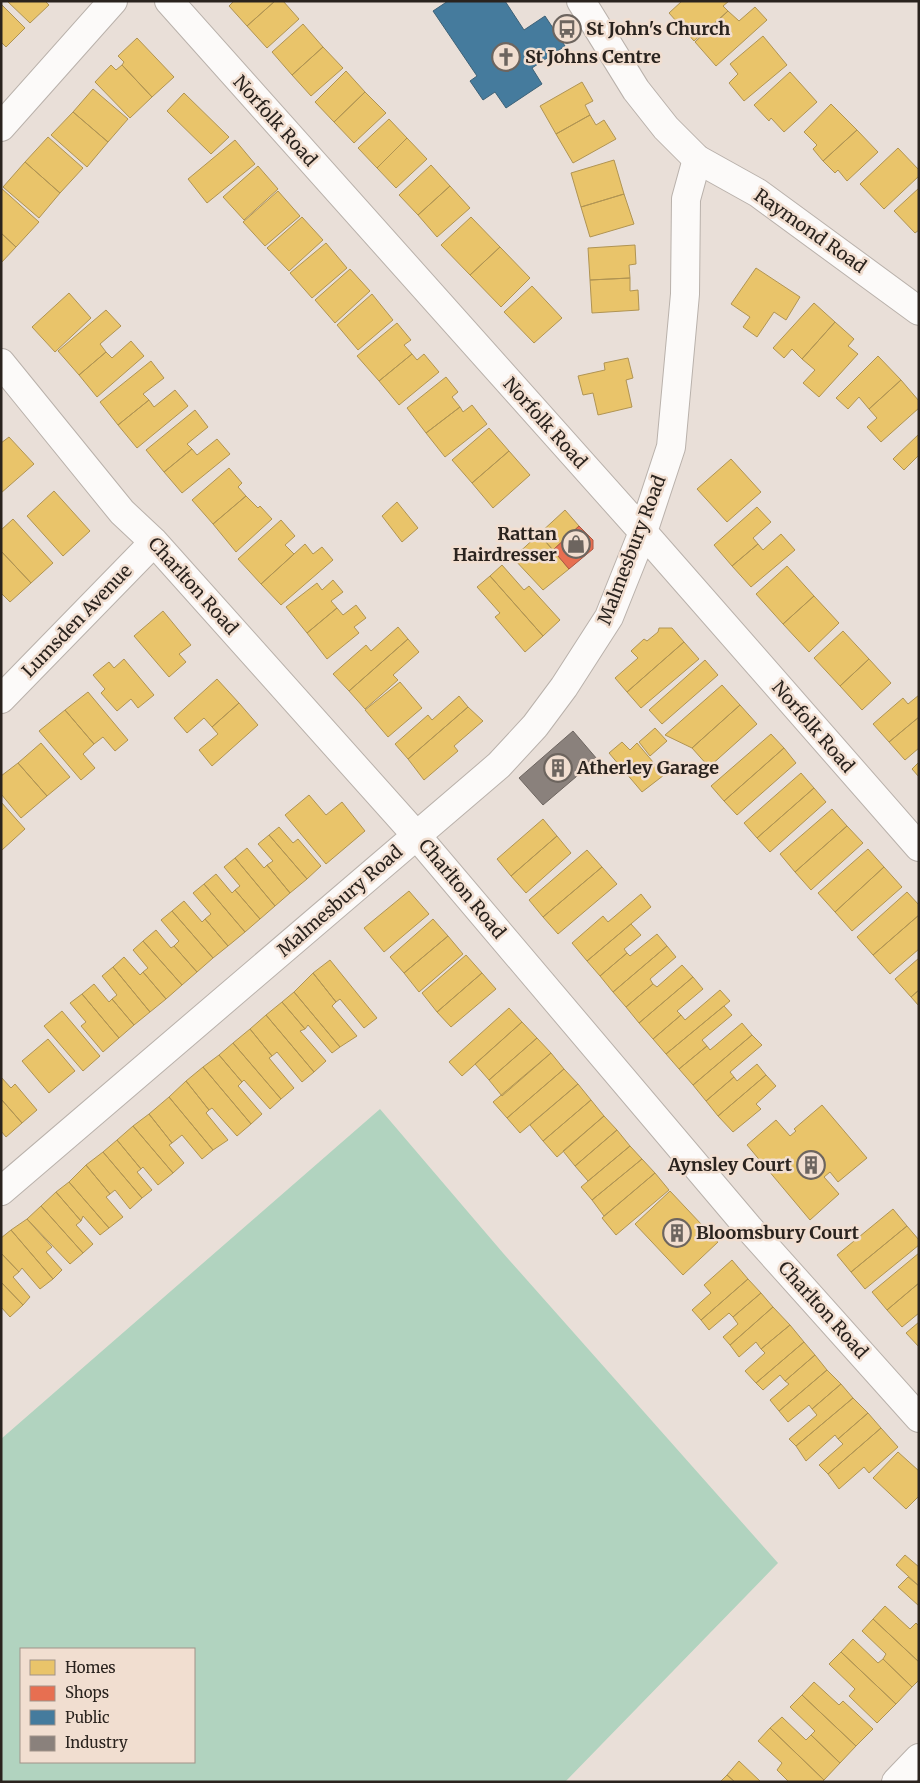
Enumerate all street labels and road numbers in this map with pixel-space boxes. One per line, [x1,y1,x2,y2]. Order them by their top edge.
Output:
street label: Norfolk Road [229,71,322,171]
street label: Raymond Road [750,183,871,278]
street label: Norfolk Road [499,373,592,473]
street label: Malmesbury Road [592,472,671,628]
street label: Charlton Road [144,532,243,639]
street label: Lumsden Avenue [17,559,137,682]
street label: Norfolk Road [767,676,860,777]
street label: Charlton Road [414,834,511,943]
street label: Malmesbury Road [272,840,407,961]
street label: Charlton Road [774,1256,873,1363]

